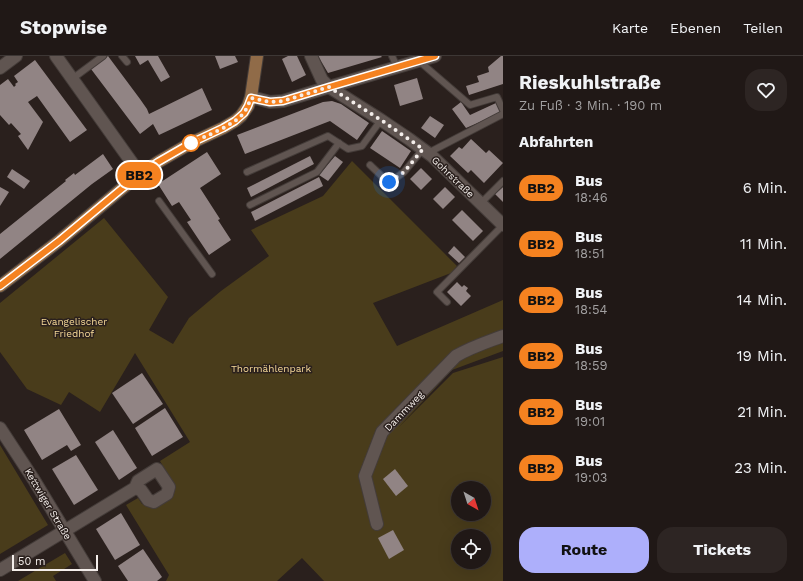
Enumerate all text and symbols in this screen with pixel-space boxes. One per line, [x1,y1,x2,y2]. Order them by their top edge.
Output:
text: Stopwise [20,16,107,39]
text: Karte [612,20,648,36]
text: Ebenen [670,20,721,36]
text: Teilen [743,20,783,36]
button: heart [745,69,787,111]
text: Rieskuhlstraße [519,71,661,94]
text: Zu Fuß · 3 Min. · 190 m [519,98,662,113]
text: Abfahrten [519,133,593,151]
unlabelled marker [182,134,200,152]
street label: Gohrstraße [430,154,477,200]
line badge: BB2 [116,162,162,188]
text: BB2 [125,167,153,183]
your location [379,172,399,192]
text: Bus [575,172,603,190]
text: 6 Min. [743,179,787,197]
text: BB2 [527,180,555,196]
text: 18:46 [575,190,608,205]
text: Bus [575,228,603,246]
text: 11 Min. [740,235,787,253]
text: BB2 [527,236,555,252]
text: 18:51 [575,246,605,261]
text: Bus [575,284,603,302]
text: 14 Min. [737,291,787,309]
text: BB2 [527,292,555,308]
text: 18:54 [575,302,607,317]
park label: Evangelischer Friedhof [41,316,107,339]
text: Bus [575,340,603,358]
text: 19 Min. [737,347,787,365]
text: BB2 [527,348,555,364]
text: 18:59 [575,358,608,373]
park label: Thormählenpark [231,363,311,374]
street label: Dammweg [382,388,426,433]
text: Bus [575,396,603,414]
text: 21 Min. [737,403,787,421]
text: BB2 [527,404,555,420]
text: 19:01 [575,414,605,429]
text: Bus [575,452,603,470]
text: 23 Min. [734,459,787,477]
text: BB2 [527,460,555,476]
street label: Kettwiger Straße [22,466,74,542]
text: 19:03 [575,470,607,485]
north arrow [451,481,491,521]
map controls [451,481,491,569]
button: Route [519,527,649,573]
button: Tickets [657,527,787,573]
button: locate [451,529,491,569]
scale bar [12,553,98,572]
text: 50 m [18,555,45,568]

